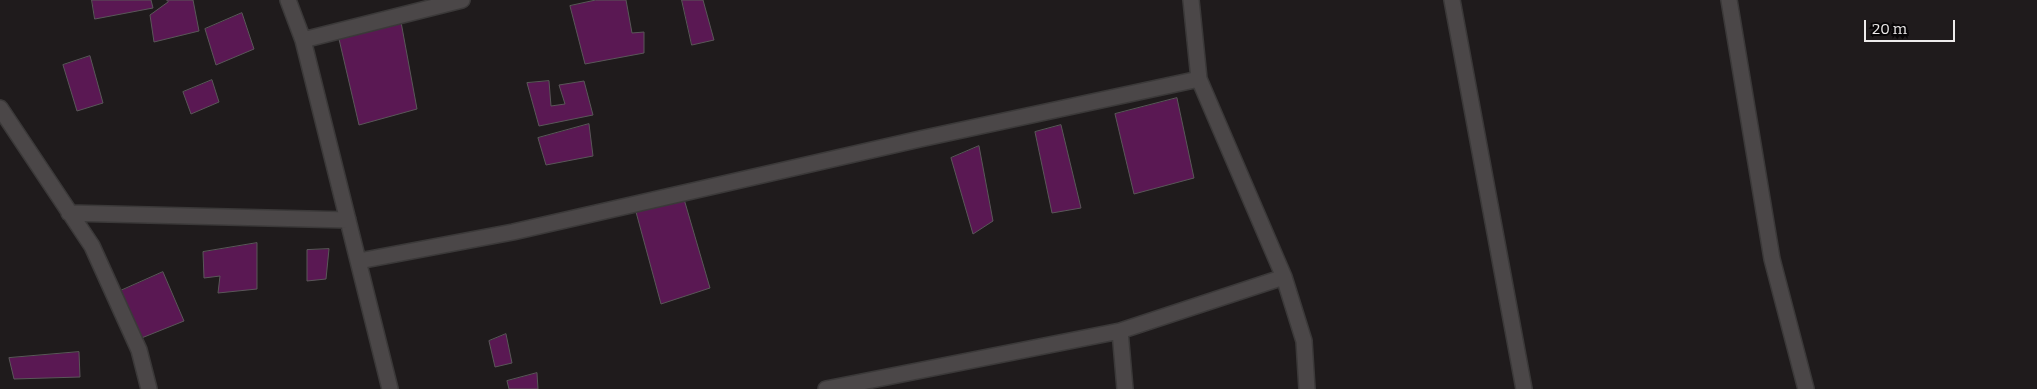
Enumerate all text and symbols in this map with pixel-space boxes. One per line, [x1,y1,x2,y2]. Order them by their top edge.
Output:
scale bar [1867,10,1958,42]
text: 20 m [1872,20,1907,38]

